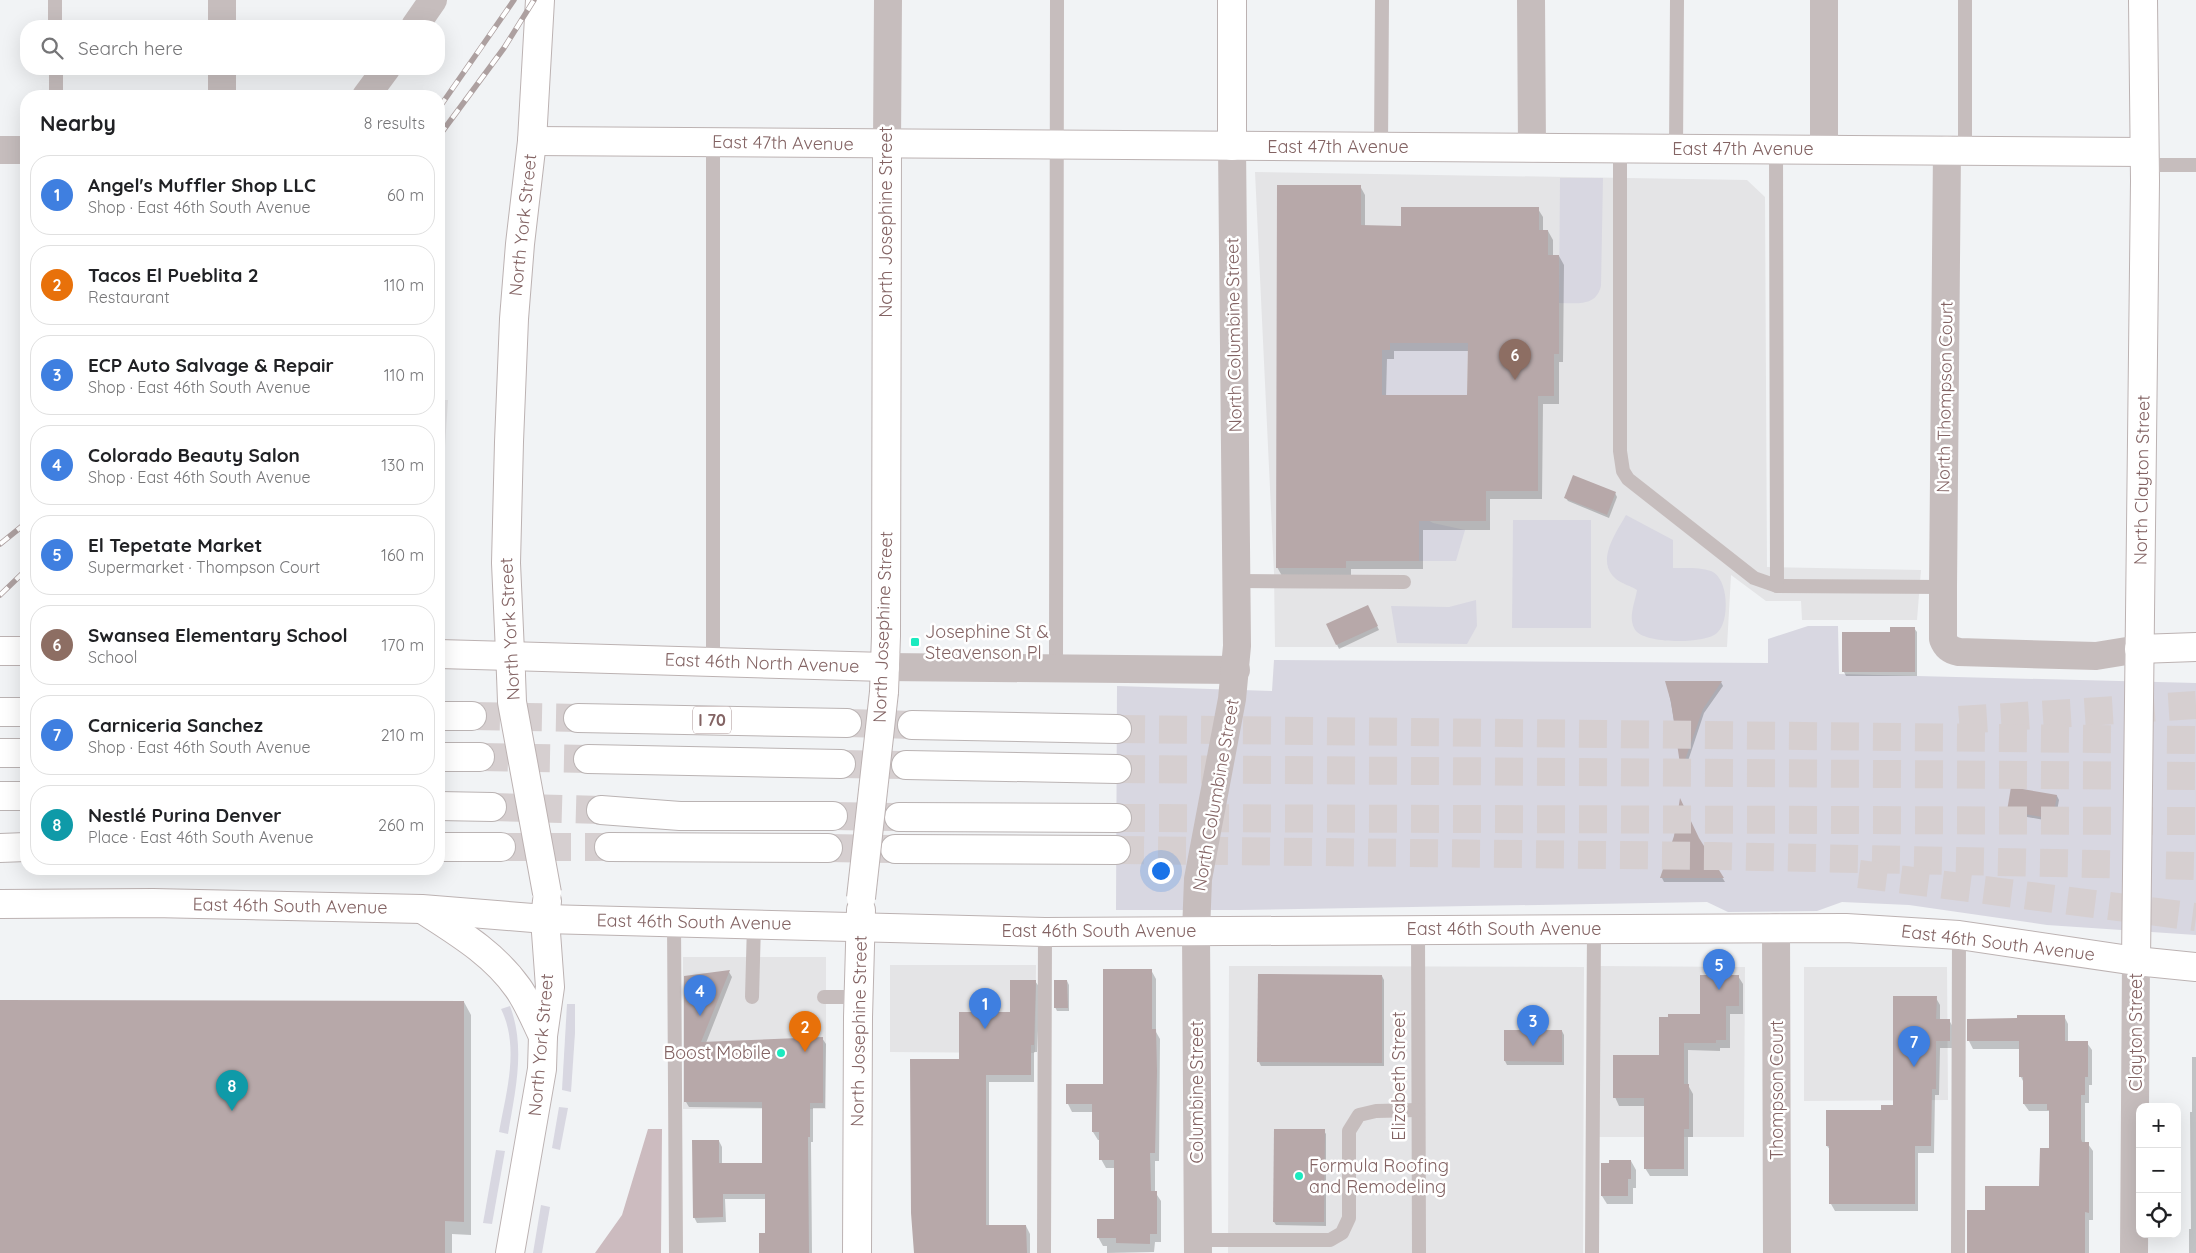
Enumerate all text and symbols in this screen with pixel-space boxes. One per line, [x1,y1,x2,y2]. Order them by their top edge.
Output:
search box [20,20,445,75]
icon: search [38,34,66,62]
text: Search here [78,36,183,60]
text: Nearby [40,110,116,136]
text: 8 results [364,113,425,133]
street label: North Josephine Street [874,126,897,318]
street label: East 47th Avenue [712,130,854,155]
street label: East 47th Avenue [1267,135,1409,158]
street label: East 47th Avenue [1672,137,1814,160]
street label: North York Street [504,153,541,297]
text: Angel's Muffler Shop LLC [88,173,316,197]
text: 1 [54,185,60,205]
text: 60 m [387,185,424,205]
text: Shop · East 46th South Avenue [88,197,311,217]
street label: North Columbine Street [1220,237,1247,433]
text: Tacos El Pueblita 2 [88,263,259,287]
text: 2 [52,275,62,295]
text: 110 m [384,275,424,295]
text: Restaurant [88,287,170,307]
street label: North Thompson Court [1931,301,1958,493]
pin: 6 [1499,339,1531,380]
text: ECP Auto Salvage & Repair [88,353,334,377]
text: 3 [53,365,61,385]
text: 110 m [384,365,424,385]
text: Shop · East 46th South Avenue [88,377,311,397]
street label: North Clayton Street [2129,395,2154,565]
text: Colorado Beauty Salon [88,443,300,467]
text: 4 [52,455,62,475]
text: 130 m [381,455,424,475]
text: Shop · East 46th South Avenue [88,467,311,487]
street label: North Josephine Street [868,531,897,723]
text: El Tepetate Market [88,533,262,557]
text: 5 [52,545,62,565]
text: 160 m [381,545,424,565]
text: Supermarket · Thompson Court [88,557,320,577]
street label: North York Street [494,557,525,701]
place label: Josephine St & Steavenson Pl [925,620,1049,664]
text: Swansea Elementary School [88,623,348,647]
text: 6 [53,635,61,655]
text: 170 m [381,635,424,655]
marker: Josephine St & Steavenson Pl [909,636,921,648]
text: School [88,647,137,667]
street label: East 46th North Avenue [664,648,860,677]
street label: North Columbine Street [1187,697,1244,893]
road number: I 70 [693,706,731,734]
text: Carniceria Sanchez [88,713,263,737]
text: 7 [53,725,61,745]
text: 210 m [381,725,424,745]
text: Shop · East 46th South Avenue [88,737,311,757]
text: Nestlé Purina Denver [88,803,282,827]
text: 8 [53,815,61,835]
text: 260 m [378,815,424,835]
text: Place · East 46th South Avenue [88,827,313,847]
your location [1148,858,1174,884]
street label: East 46th South Avenue [192,892,388,919]
street label: East 46th South Avenue [596,908,792,935]
street label: East 46th South Avenue [1406,917,1602,940]
street label: East 46th South Avenue [1001,919,1197,942]
street label: East 46th South Avenue [1900,919,2096,966]
street label: North Josephine Street [845,935,872,1127]
pin: 5 [1703,949,1735,990]
street label: North York Street [523,973,558,1117]
street label: Clayton Street [2124,973,2147,1091]
pin: 4 [684,975,716,1016]
pin: 1 [969,988,1001,1029]
pin: 3 [1517,1005,1549,1046]
pin: 2 [789,1011,821,1052]
street label: Elizabeth Street [1387,1011,1410,1141]
street label: Thompson Court [1765,1020,1788,1160]
street label: Columbine Street [1185,1021,1208,1163]
pin: 7 [1898,1026,1930,1067]
place label: Boost Mobile [663,1041,771,1064]
marker: Boost Mobile [775,1047,787,1059]
pin: 8 [216,1070,248,1111]
map controls [2136,1103,2181,1238]
button: + [2136,1103,2181,1148]
button: − [2136,1148,2181,1193]
place label: Formula Roofing and Remodeling [1309,1154,1449,1198]
marker: Formula Roofing and Remodeling [1293,1170,1305,1182]
button: locate [2136,1193,2181,1238]

